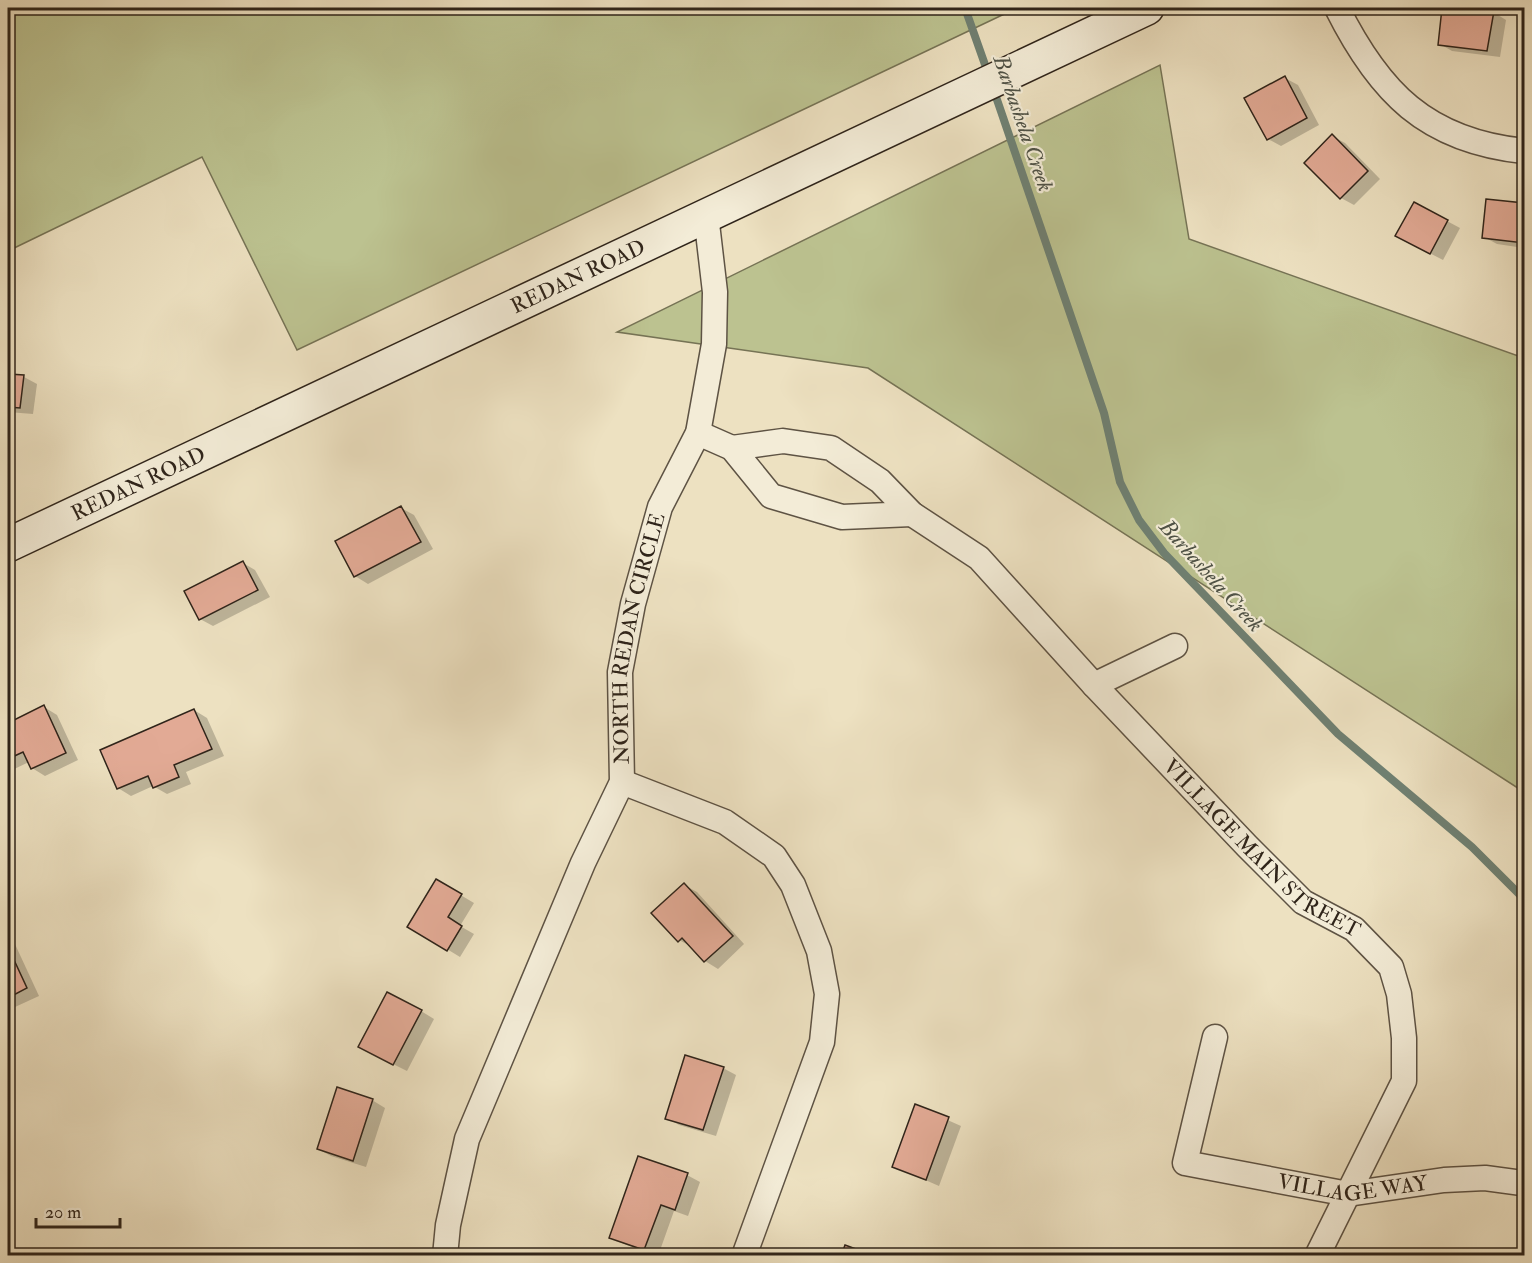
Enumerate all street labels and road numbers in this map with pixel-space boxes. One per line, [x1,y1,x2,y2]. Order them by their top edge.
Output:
street label: REDAN ROAD [507,234,650,320]
street label: REDAN ROAD [67,441,210,527]
street label: NORTH REDAN CIRCLE [606,510,672,764]
street label: VILLAGE MAIN STREET [1157,753,1365,944]
street label: VILLAGE WAY [1275,1168,1430,1208]

